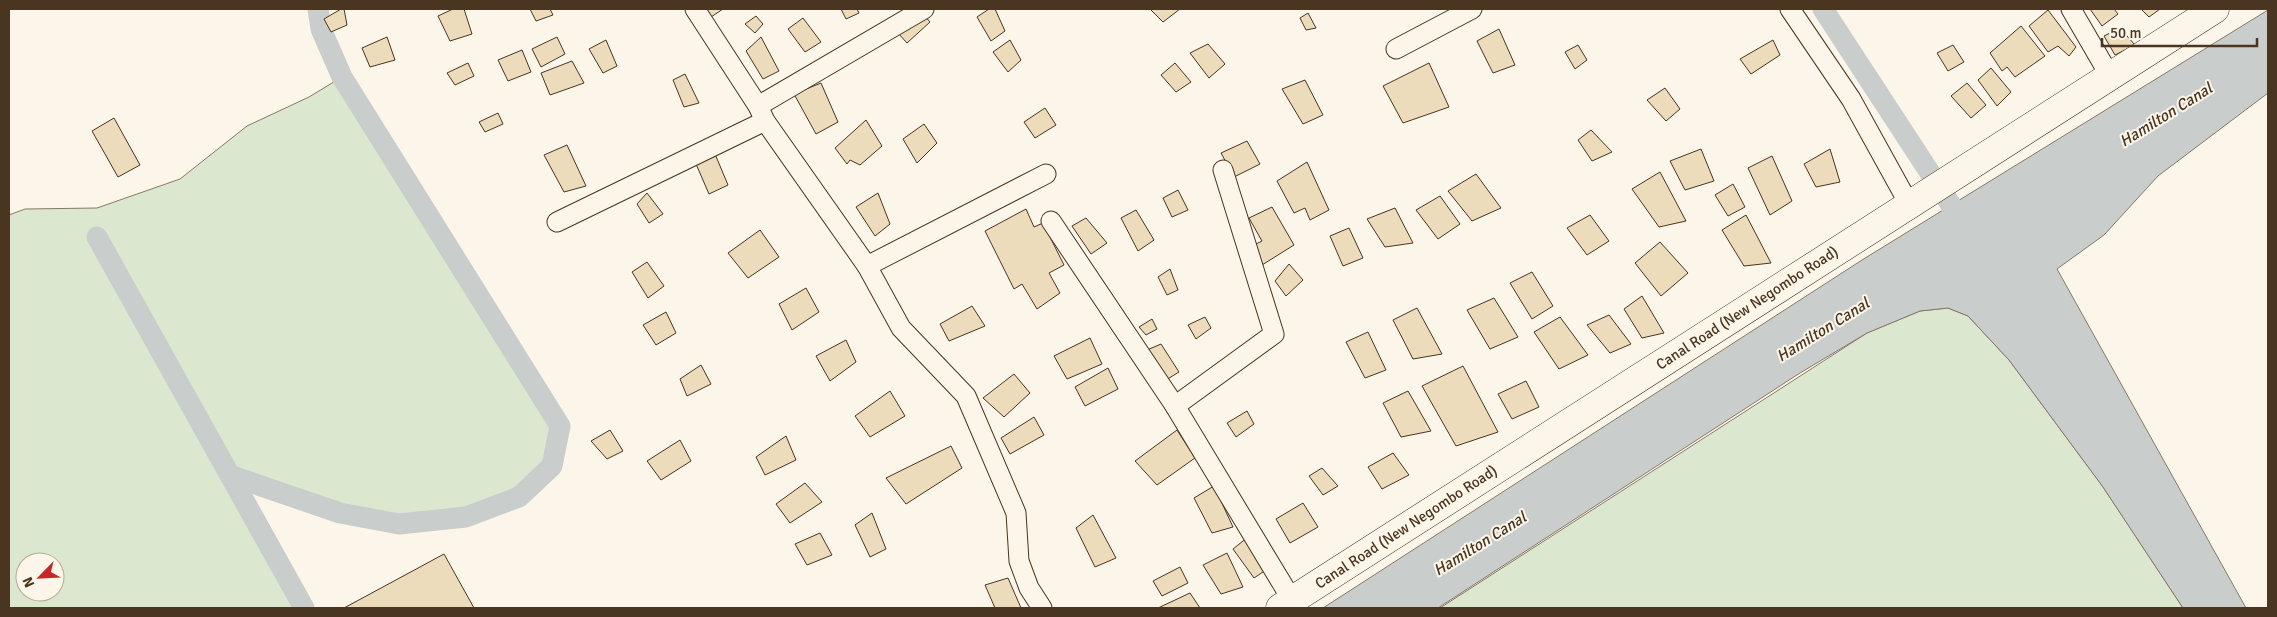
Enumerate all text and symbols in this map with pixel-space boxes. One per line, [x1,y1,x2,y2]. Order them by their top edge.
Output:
scale bar [2102,15,2257,47]
text: 50 m [2110,24,2141,42]
water label: Hamilton Canal [2116,78,2217,151]
street label: Canal Road (New Negombo Road) [1653,242,1841,374]
water label: Hamilton Canal [1773,293,1874,366]
street label: Canal Road (New Negombo Road) [1312,461,1500,593]
water label: Hamilton Canal [1430,507,1531,580]
north arrow [15,552,65,602]
text: N [19,574,38,590]

